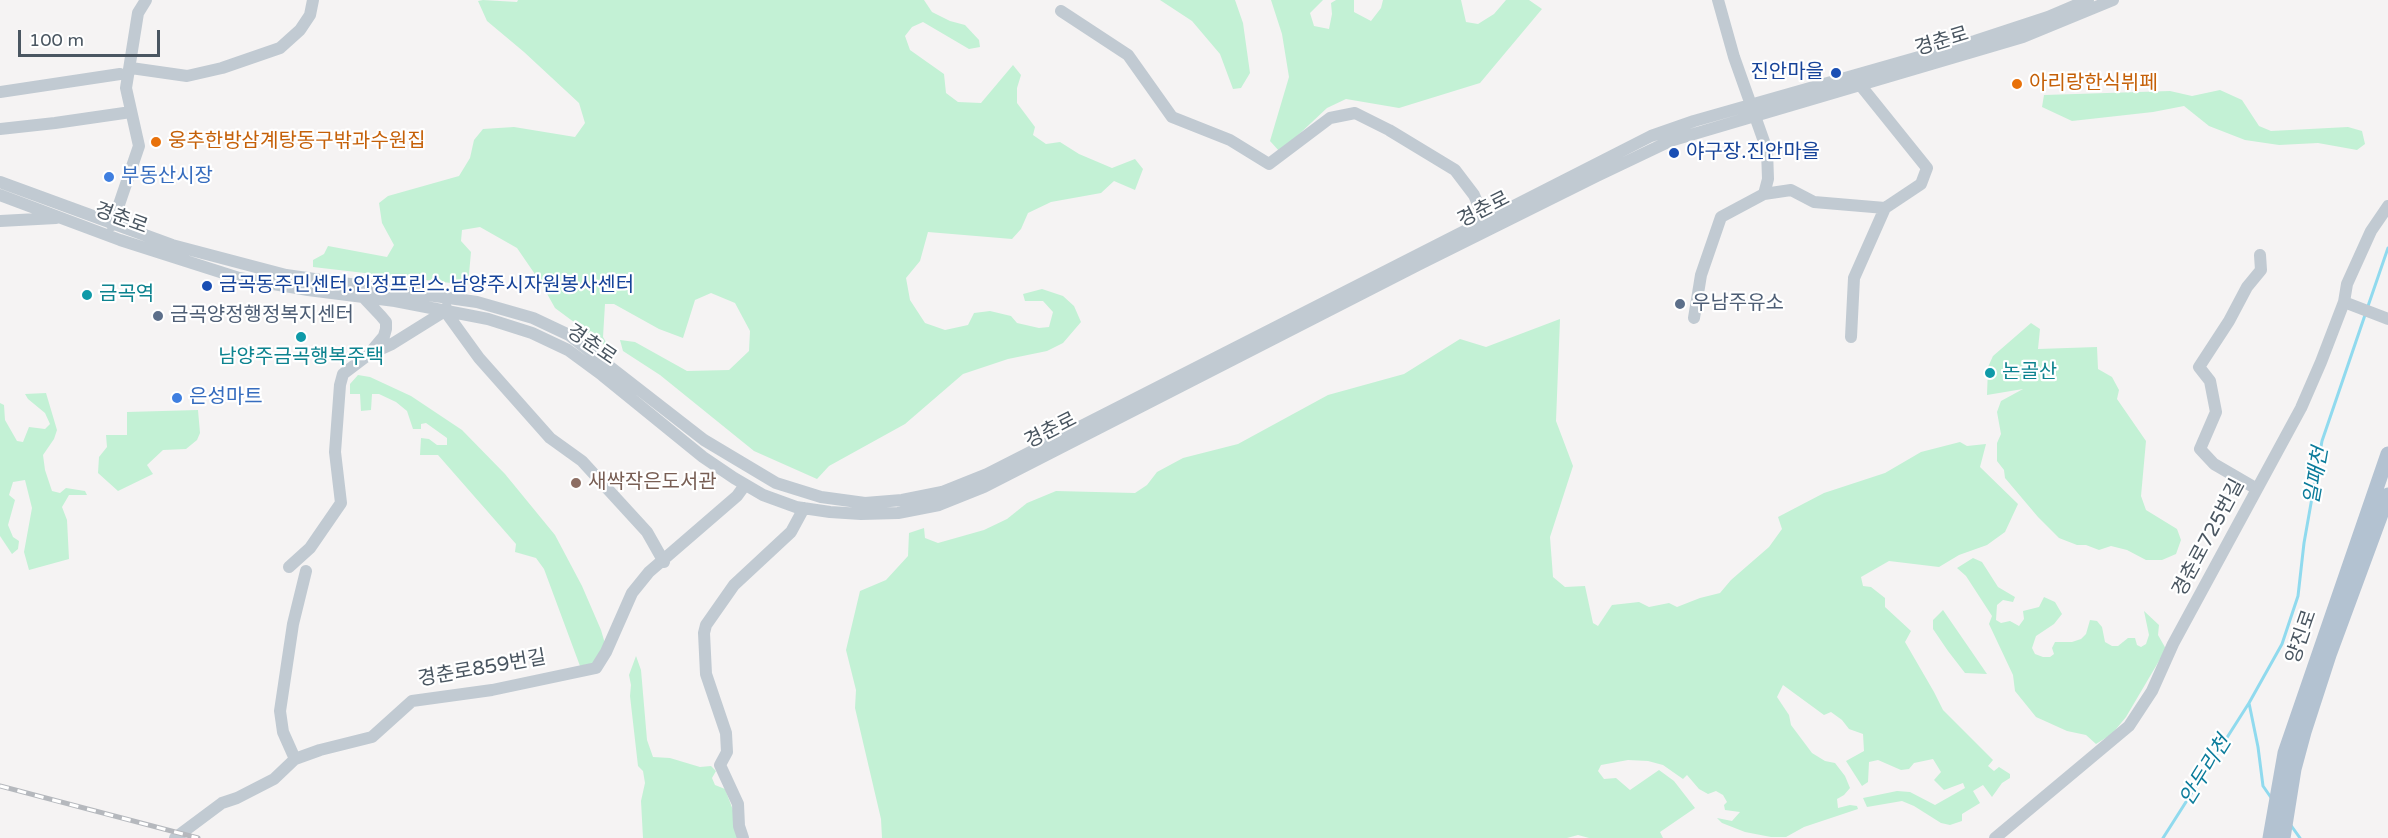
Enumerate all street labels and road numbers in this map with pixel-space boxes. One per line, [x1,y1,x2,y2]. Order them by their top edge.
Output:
street label: 경춘로 [1912,22,1972,62]
street label: 경춘로 [1454,187,1514,233]
street label: 경춘로 [91,198,151,240]
street label: 경춘로 [561,320,621,370]
street label: 경춘로 [1021,408,1081,454]
street label: 경춘로725번길 [2168,475,2250,601]
street label: 양진로 [2282,607,2322,667]
street label: 경춘로859번길 [416,646,548,692]

